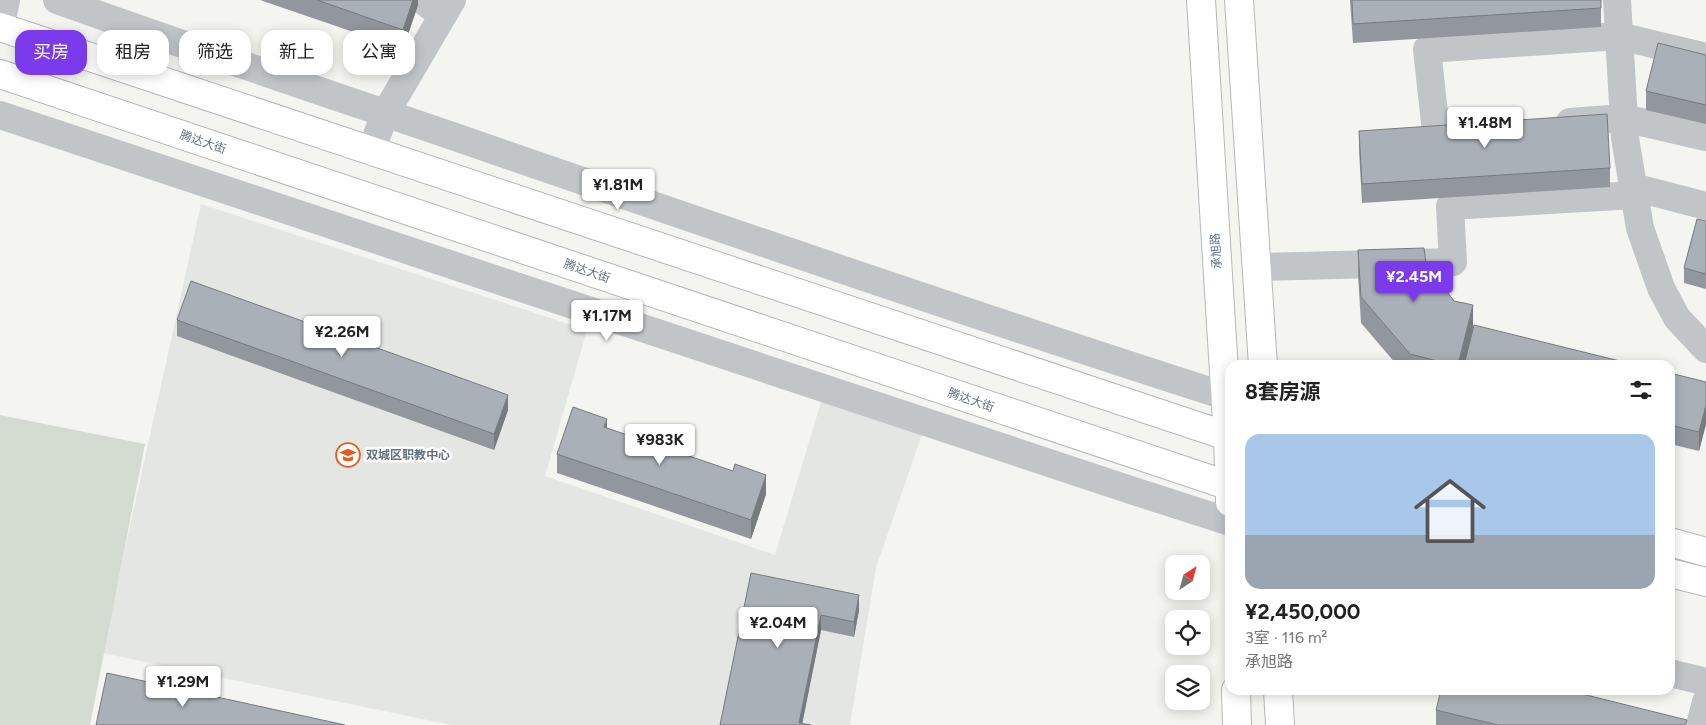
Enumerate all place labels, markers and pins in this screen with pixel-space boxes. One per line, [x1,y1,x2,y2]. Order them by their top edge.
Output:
pin: ¥1.48M [1444,106,1526,149]
pin: ¥1.81M [577,168,659,211]
pin: ¥2.45M [1373,260,1455,303]
pin: ¥1.17M [566,300,648,342]
pin: ¥2.26M [301,316,383,358]
pin: ¥983K [625,424,695,466]
school or university icon: 双城区职教中心 [335,442,361,468]
place label: 双城区职教中心 [366,448,450,462]
pin: ¥2.04M [737,606,819,649]
pin: ¥1.29M [142,666,224,708]

